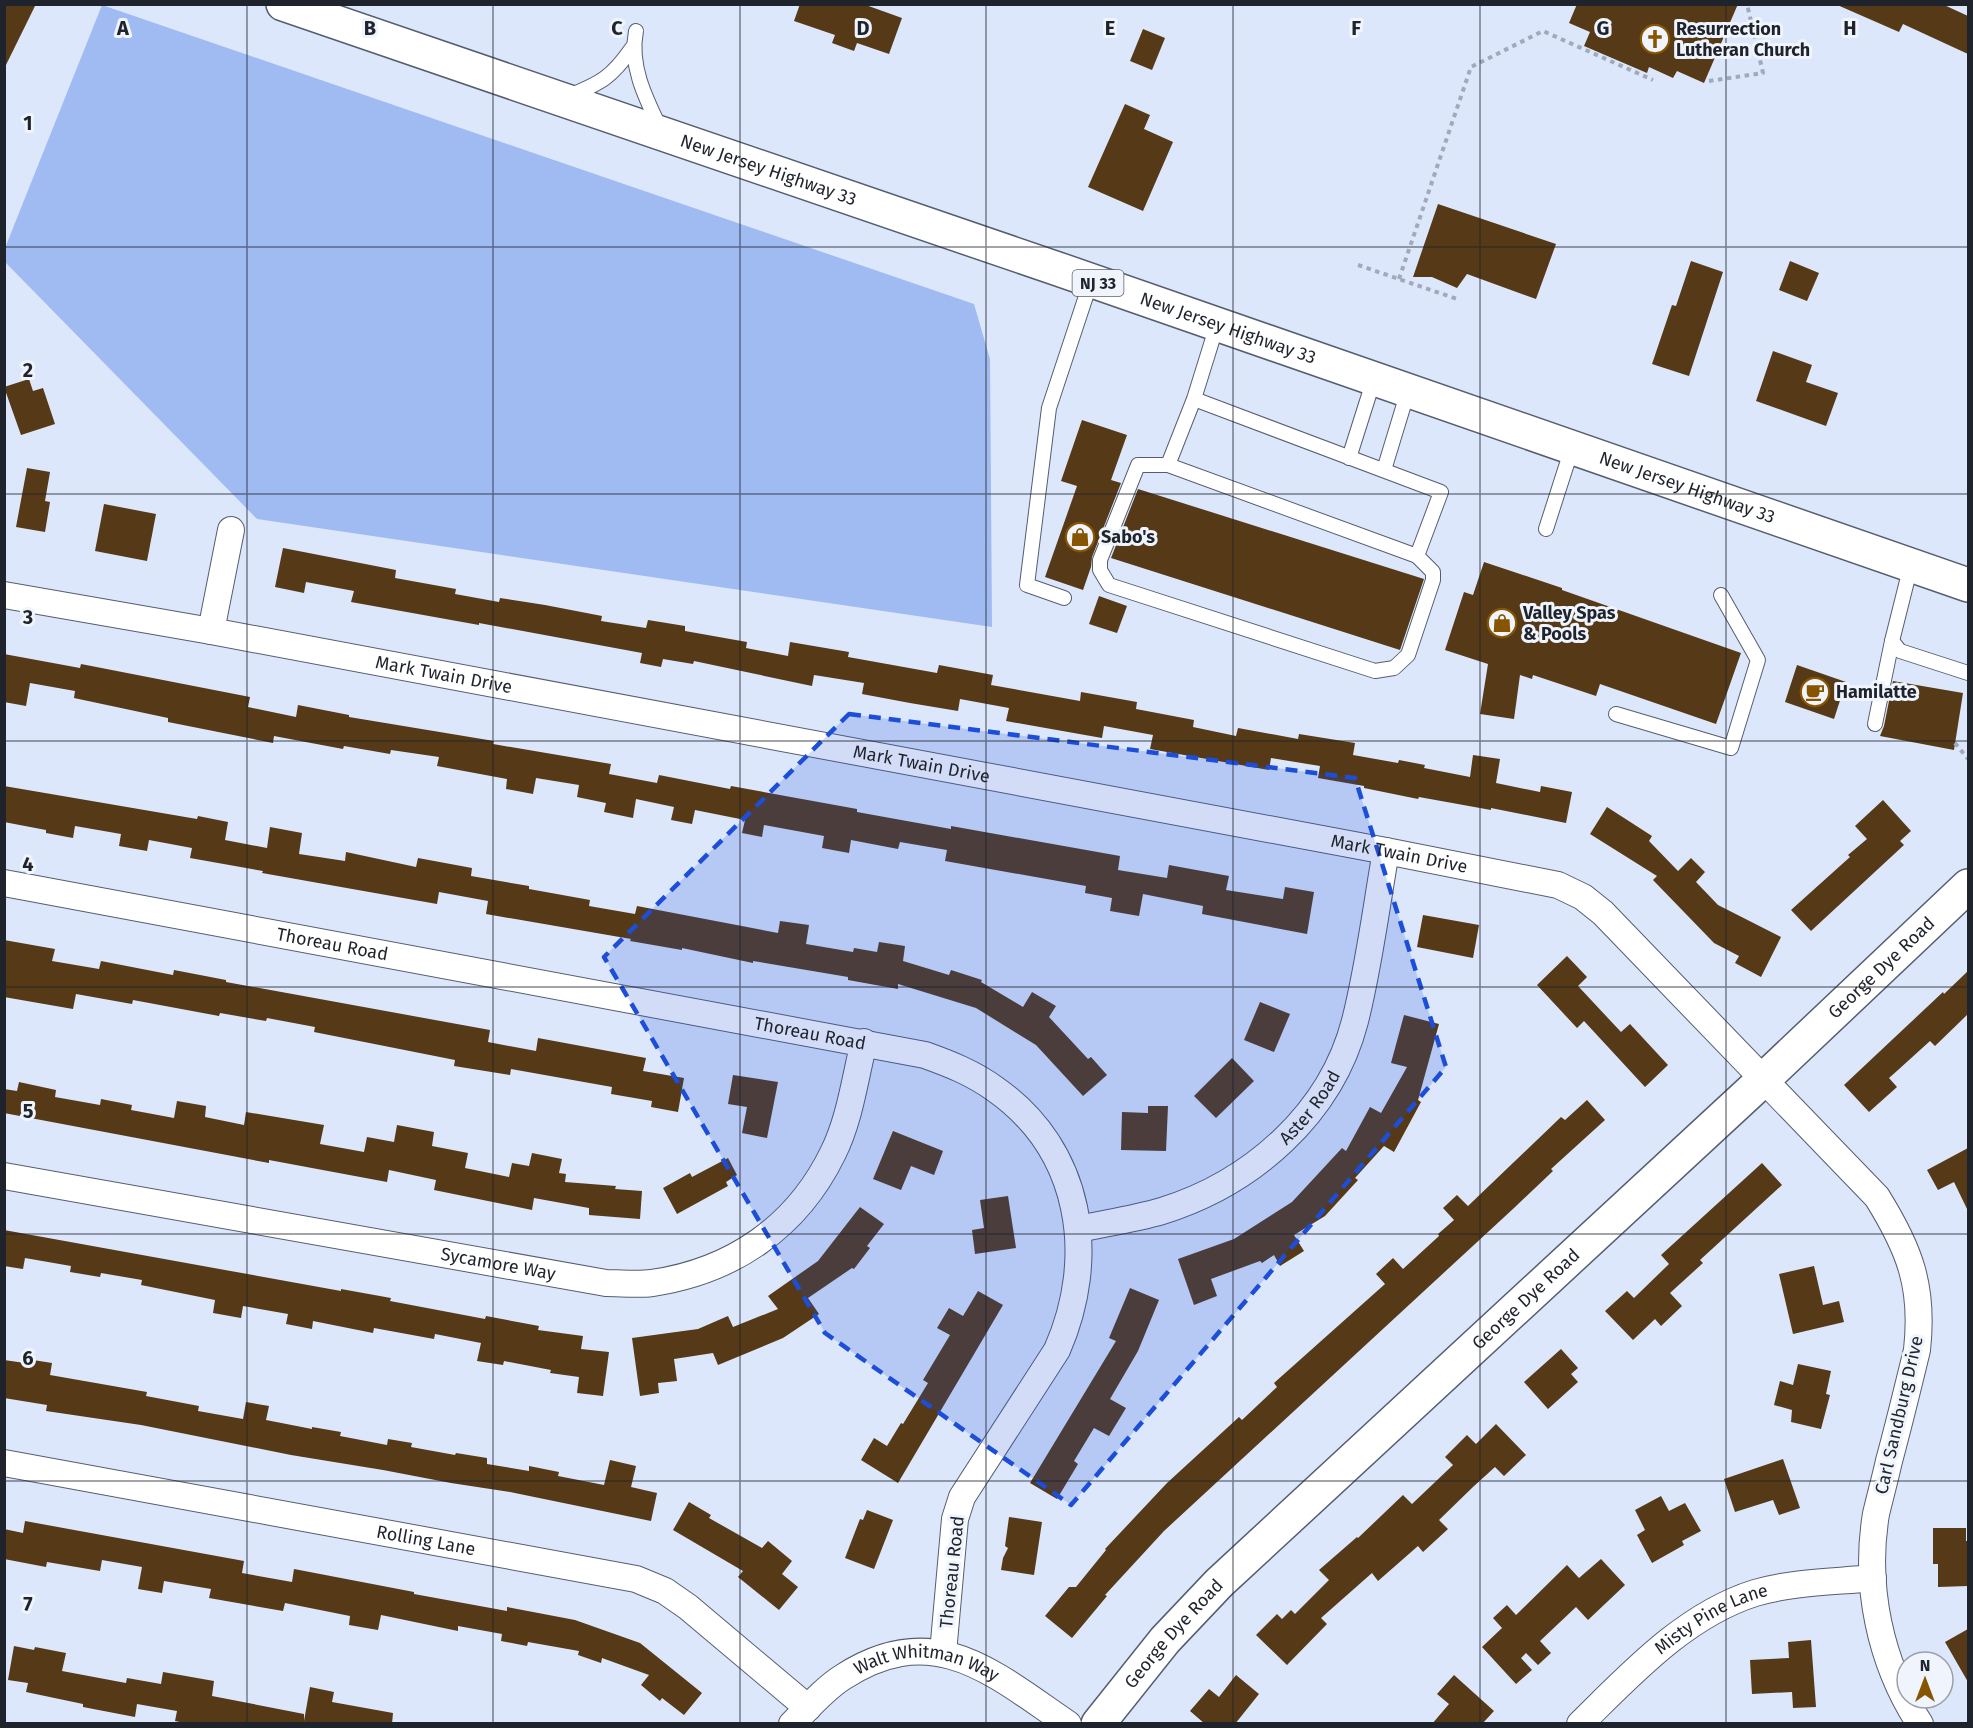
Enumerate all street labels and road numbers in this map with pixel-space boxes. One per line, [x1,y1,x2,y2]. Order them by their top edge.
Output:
street label: New Jersey Highway 33 [677,130,859,210]
road number: NJ 33 [1072,270,1124,296]
street label: New Jersey Highway 33 [1137,287,1319,369]
street label: New Jersey Highway 33 [1596,447,1778,528]
street label: Mark Twain Drive [374,651,514,698]
street label: Mark Twain Drive [851,740,992,788]
street label: Mark Twain Drive [1329,830,1469,878]
street label: George Dye Road [1824,912,1939,1023]
street label: Thoreau Road [275,923,390,966]
street label: Thoreau Road [752,1012,868,1055]
street label: Aster Road [1275,1066,1345,1149]
street label: Sycamore Way [439,1243,558,1285]
street label: George Dye Road [1468,1244,1584,1354]
street label: Carl Sandburg Drive [1870,1334,1928,1496]
street label: Thoreau Road [935,1515,969,1629]
street label: Rolling Lane [375,1521,477,1560]
street label: George Dye Road [1120,1574,1228,1693]
street label: Misty Pine Lane [1650,1579,1770,1659]
street label: Walt Whitman Way [850,1640,1003,1686]

